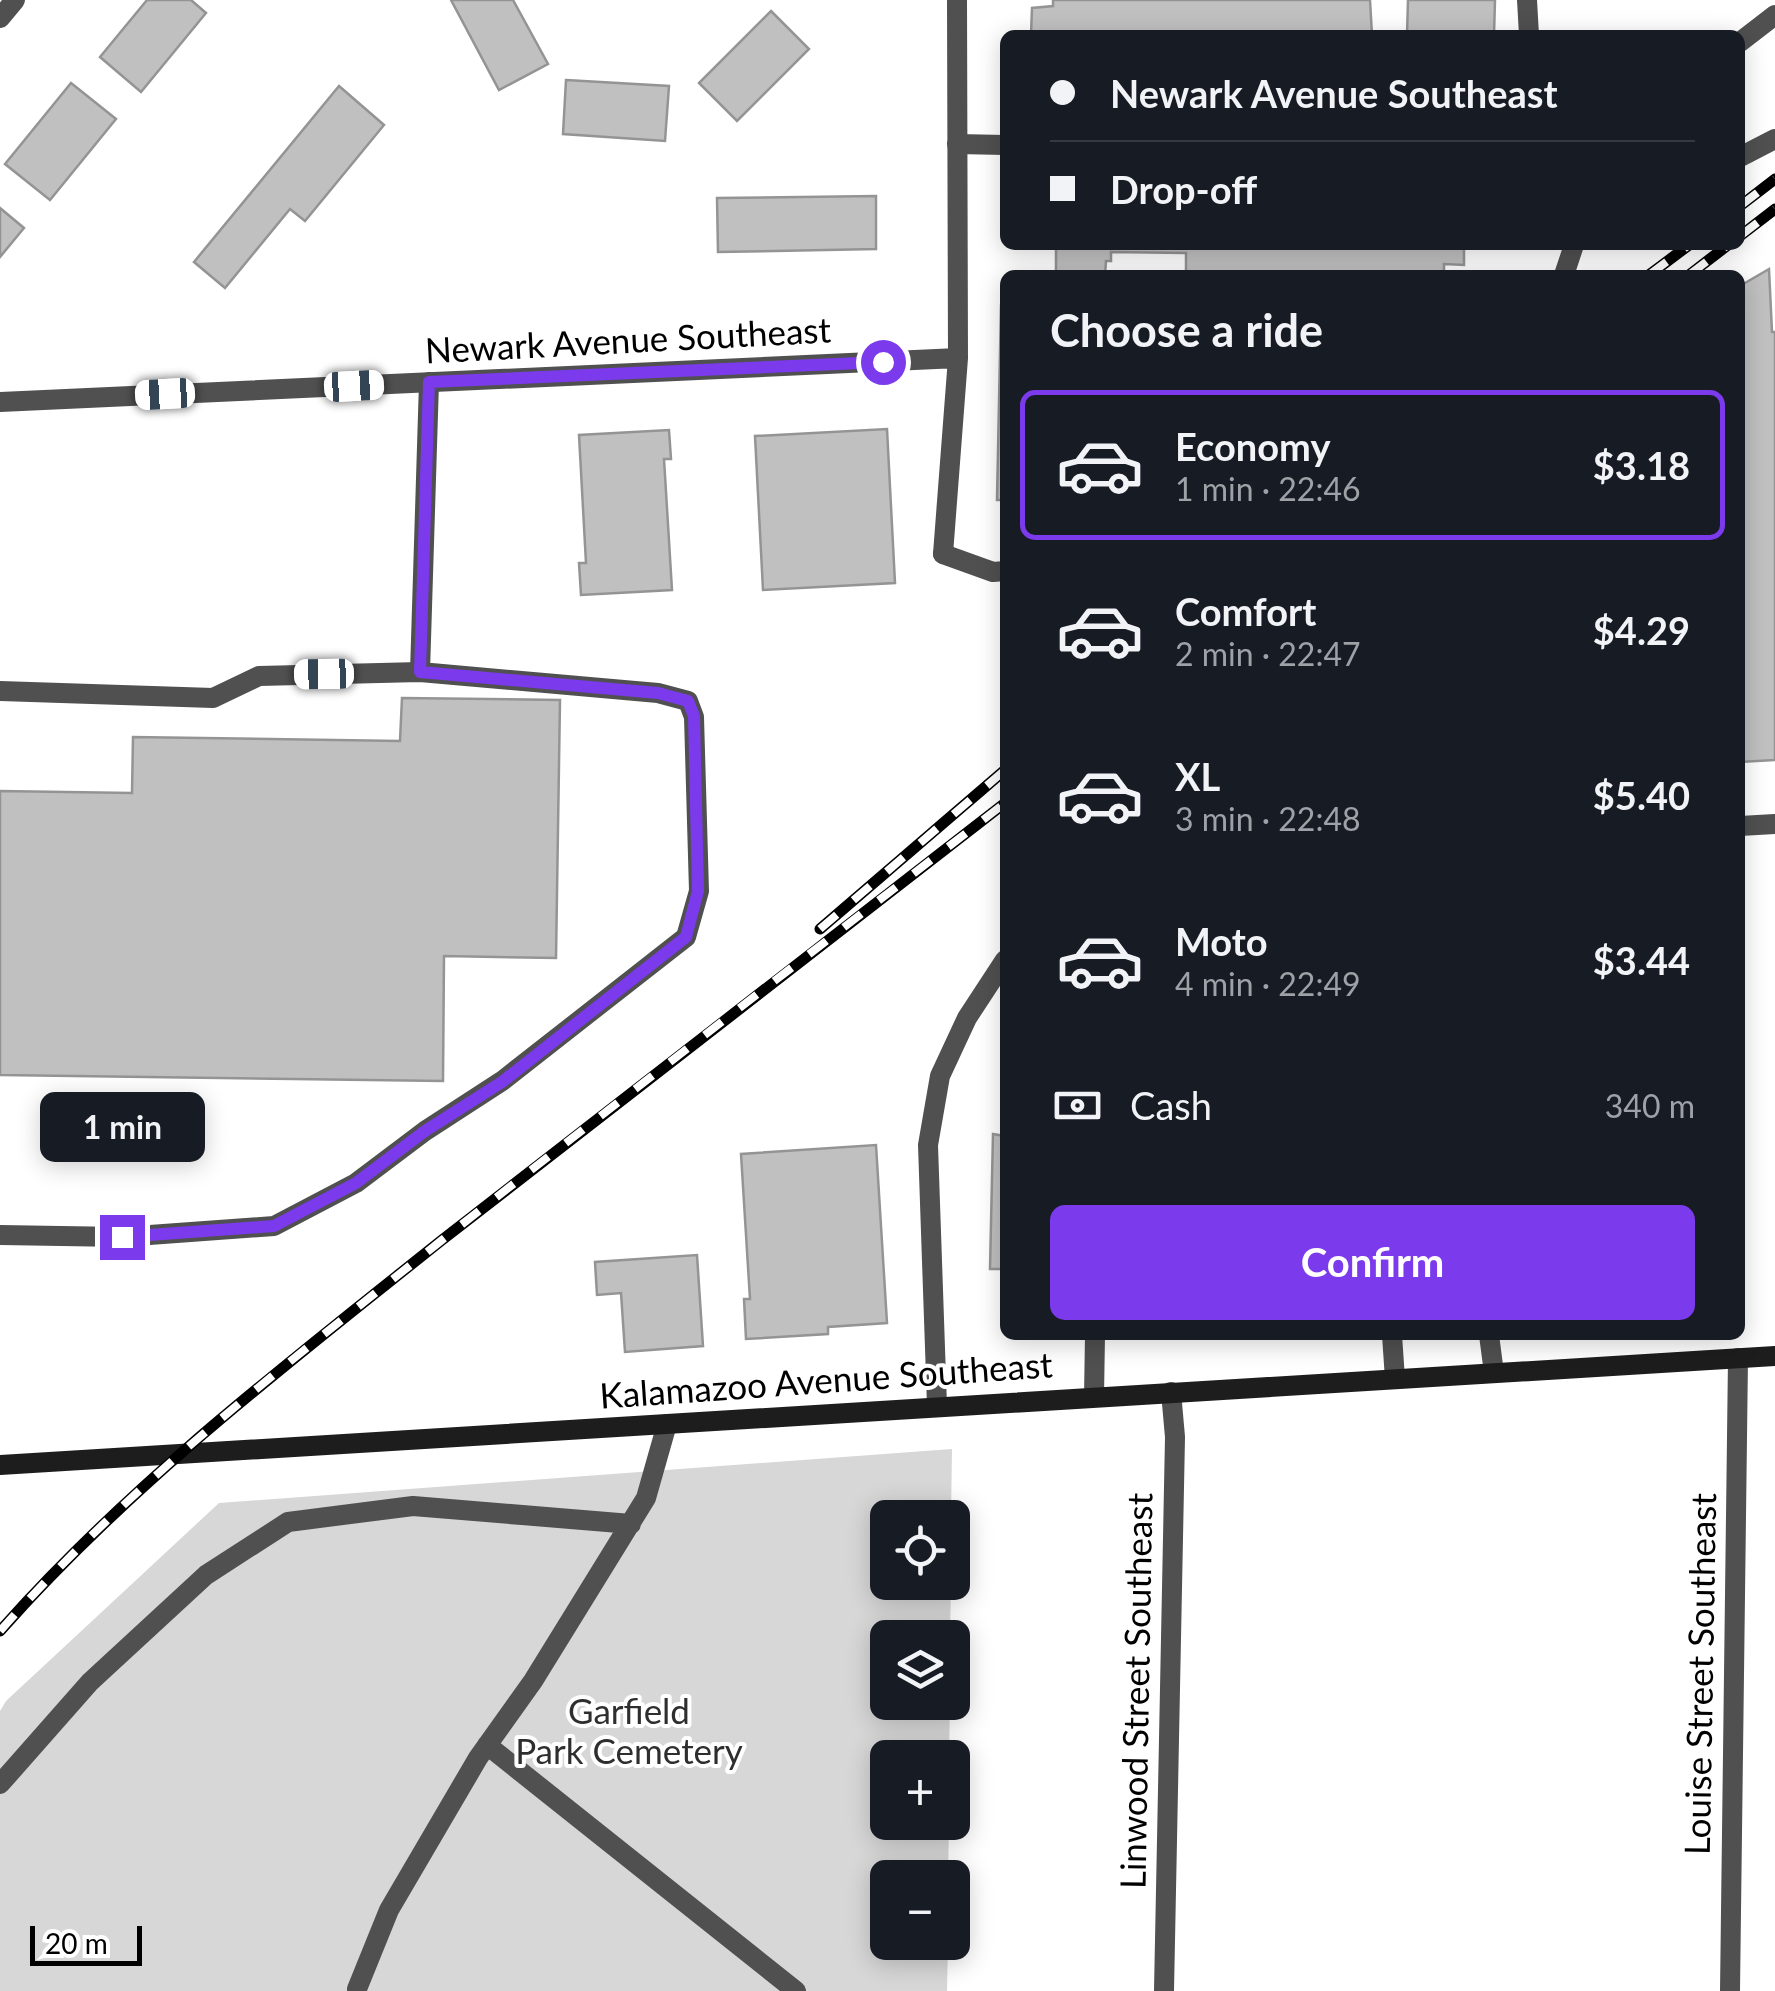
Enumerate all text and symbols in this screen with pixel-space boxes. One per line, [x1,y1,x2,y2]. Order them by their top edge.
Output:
text: Newark Avenue Southeast [1110,70,1558,116]
text: Drop-off [1110,166,1257,212]
text: Choose a ride [1050,303,1323,357]
street label: Newark Avenue Southeast [424,307,832,371]
route start [861,340,906,385]
car [323,369,385,403]
car [134,377,196,411]
icon: car [1055,420,1145,510]
text: Economy [1175,423,1330,469]
text: $3.18 [1593,442,1690,488]
text: 1 min · 22:46 [1175,469,1361,508]
icon: car [1055,585,1145,675]
text: Comfort [1175,588,1316,634]
text: $4.29 [1593,607,1690,653]
text: 2 min · 22:47 [1175,634,1361,673]
car [294,658,354,690]
icon: car [1055,750,1145,840]
text: XL [1175,753,1220,799]
text: $5.40 [1593,772,1690,818]
text: 3 min · 22:48 [1175,799,1361,838]
icon: car [1055,915,1145,1005]
text: Moto [1175,918,1268,964]
text: $3.44 [1593,937,1690,983]
text: 4 min · 22:49 [1175,964,1361,1003]
icon: cash [1050,1078,1105,1133]
text: Cash [1130,1082,1212,1128]
text: 340 m [1605,1086,1695,1125]
callout: 1 min [39,1092,204,1162]
text: 1 min [83,1107,162,1146]
button: Confirm [1050,1205,1695,1320]
route end [100,1215,145,1260]
street label: Kalamazoo Avenue Southeast [598,1342,1054,1416]
street label: Linwood Street Southeast [1111,1492,1159,1889]
street label: Louise Street Southeast [1675,1492,1723,1855]
map controls [870,1500,970,1960]
button: locate [870,1500,970,1600]
button: layers [870,1620,970,1720]
park label: Garfield Park Cemetery [515,1689,743,1771]
button: + [870,1740,970,1840]
button: − [870,1860,970,1960]
scale bar [30,1921,142,1966]
text: 20 m [45,1926,108,1960]

